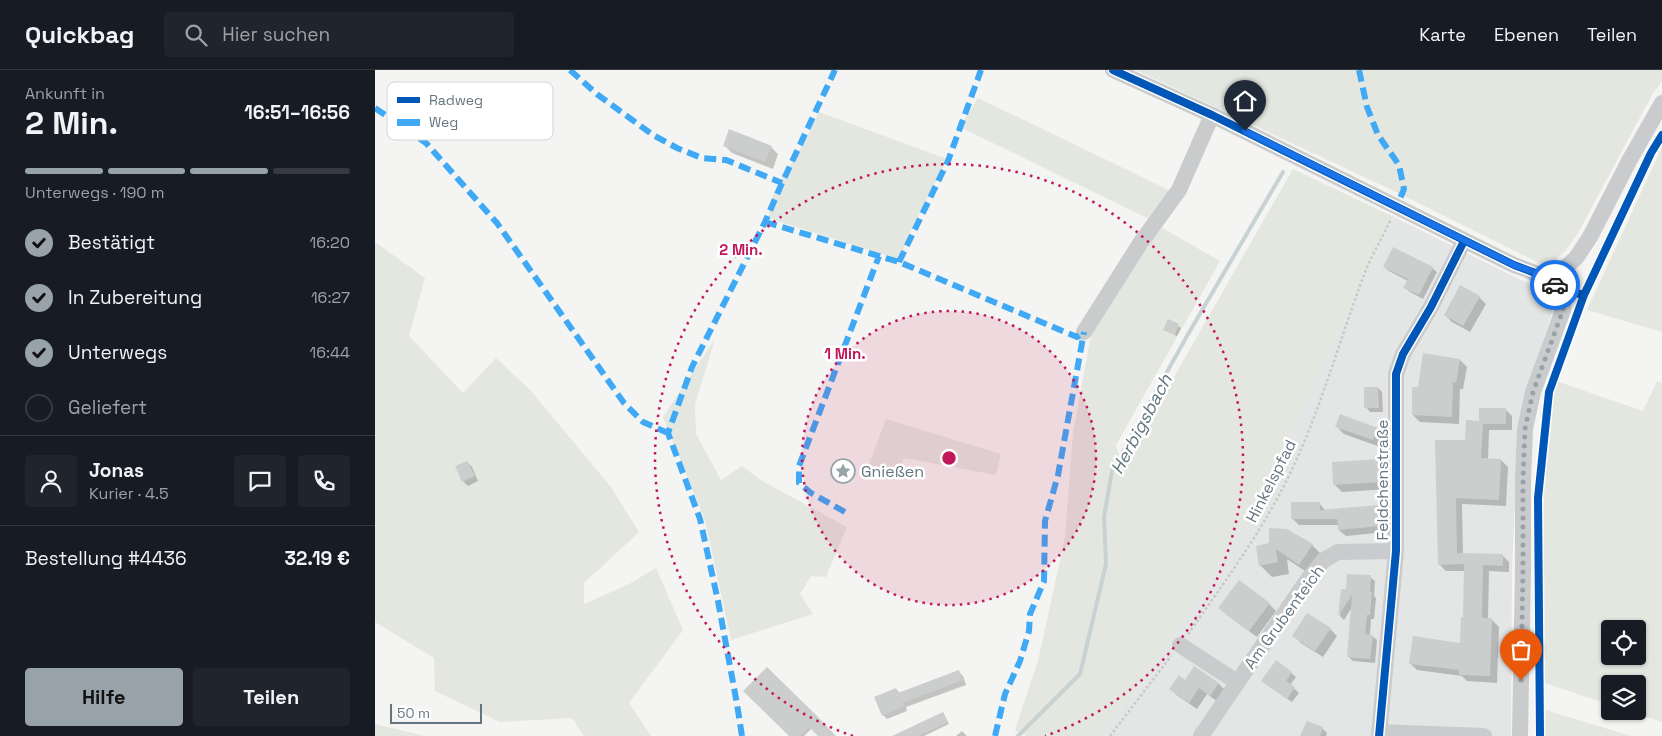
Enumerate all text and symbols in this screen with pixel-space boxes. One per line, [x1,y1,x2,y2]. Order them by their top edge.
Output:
search box [164,12,514,57]
text: Quickbag [25,19,134,50]
icon: search [182,21,210,49]
text: Hier suchen [222,22,330,47]
text: Karte [1419,23,1466,46]
text: Ebenen [1494,23,1559,46]
text: Teilen [1587,23,1637,46]
pin [1224,80,1266,131]
legend [387,82,553,140]
text: Ankunft in [25,83,105,104]
icon: home [1231,87,1259,115]
text: Radweg [429,91,483,109]
text: 16:51–16:56 [244,100,350,125]
text: 2 Min. [25,103,118,143]
text: Weg [429,113,458,131]
text: Unterwegs · 190 m [25,182,164,203]
icon: check [25,229,53,257]
text: Bestätigt [68,230,155,255]
text: 16:20 [310,232,350,253]
text: 2 Min. [719,240,763,259]
courier [1530,260,1580,310]
icon: car [1541,271,1569,299]
icon: check [25,284,53,312]
text: In Zubereitung [68,285,202,310]
text: 16:27 [311,287,350,308]
icon: check [25,339,53,367]
text: Unterwegs [68,340,167,365]
text: 16:44 [309,342,350,363]
text: 1 Min. [824,344,866,363]
water label: Herbigsbach [1105,369,1177,478]
text: Geliefert [68,395,147,420]
street label: Feldchenstraße [1372,420,1393,540]
street label: Hinkelspfad [1241,436,1301,526]
centre of rings [940,449,958,467]
button: person [25,455,77,507]
button: chat [234,455,286,507]
button: phone [298,455,350,507]
text: Jonas [89,458,144,483]
place icon: Gnießen [830,458,856,484]
place label: Gnießen [861,461,924,482]
text: Kurier · 4.5 [89,483,169,504]
text: Bestellung #4436 [25,546,187,571]
text: 32.19 € [284,546,350,571]
street label: Am Grubenteich [1239,561,1329,673]
map controls [1601,620,1646,720]
button: locate [1601,620,1646,665]
pin [1500,629,1542,680]
icon: bag [1507,636,1535,664]
button: Hilfe [25,668,183,726]
button: Teilen [193,668,350,726]
button: layers [1601,675,1646,720]
scale bar [390,701,483,724]
text: 50 m [397,704,430,722]

